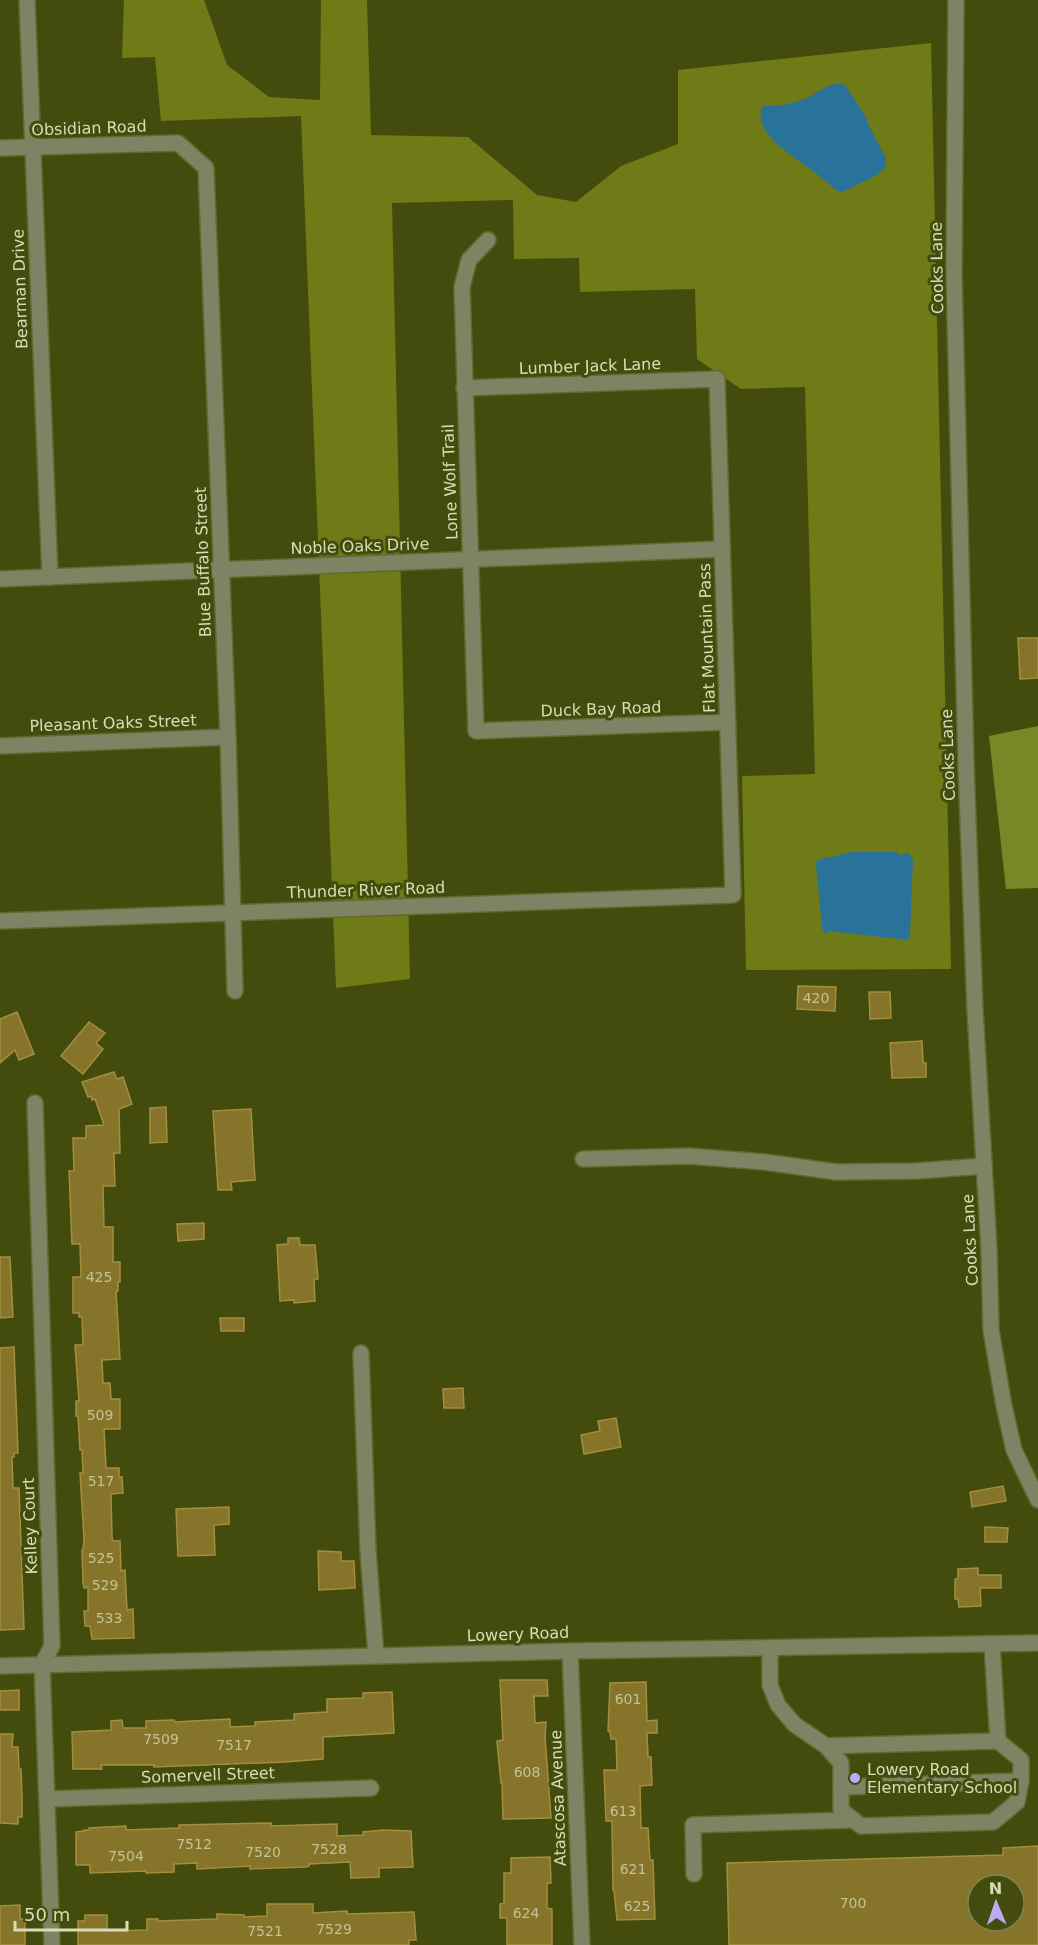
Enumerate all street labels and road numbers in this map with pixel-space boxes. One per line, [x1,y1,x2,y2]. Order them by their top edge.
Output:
street label: Obsidian Road [31,116,147,140]
street label: Cooks Lane [927,222,947,314]
street label: Bearman Drive [8,229,32,349]
street label: Lumber Jack Lane [519,354,661,378]
street label: Lone Wolf Trail [438,424,462,540]
street label: Blue Buffalo Street [191,487,215,637]
street label: Noble Oaks Drive [290,534,430,558]
street label: Flat Mountain Pass [695,563,719,713]
street label: Duck Bay Road [540,697,662,721]
street label: Cooks Lane [937,709,959,801]
street label: Pleasant Oaks Street [29,711,197,735]
street label: Thunder River Road [285,878,446,902]
street label: Cooks Lane [958,1193,982,1287]
street label: Kelley Court [19,1477,41,1575]
street label: Lowery Road [466,1623,570,1645]
street label: Atascosa Avenue [546,1730,570,1866]
street label: Somervell Street [141,1763,275,1787]

